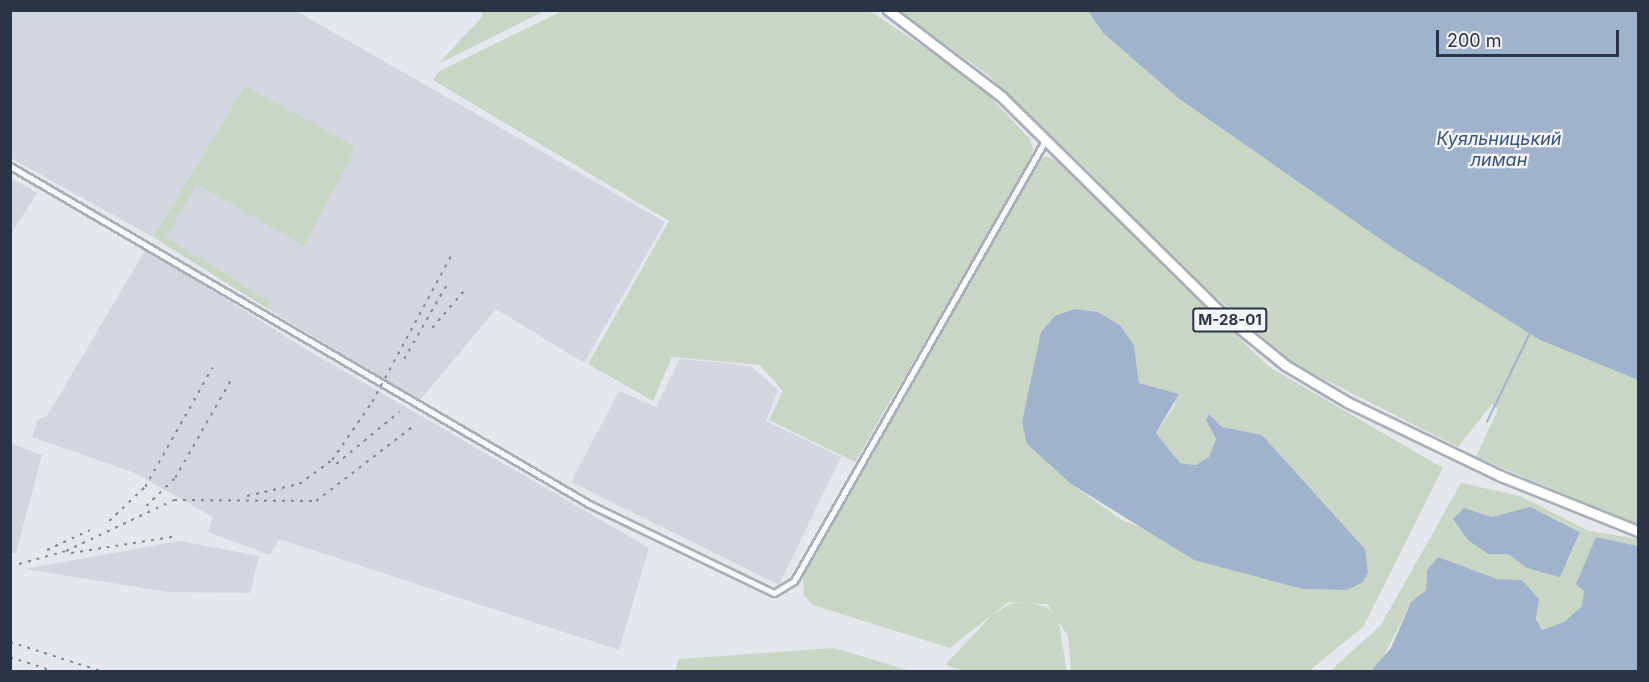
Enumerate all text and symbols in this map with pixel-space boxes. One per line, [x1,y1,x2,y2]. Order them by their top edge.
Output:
scale bar [1439,18,1622,56]
text: 200 m [1447,30,1502,51]
water label: Куяльницький лиман [1436,129,1562,172]
road number: М-28-01 [1191,308,1269,332]

